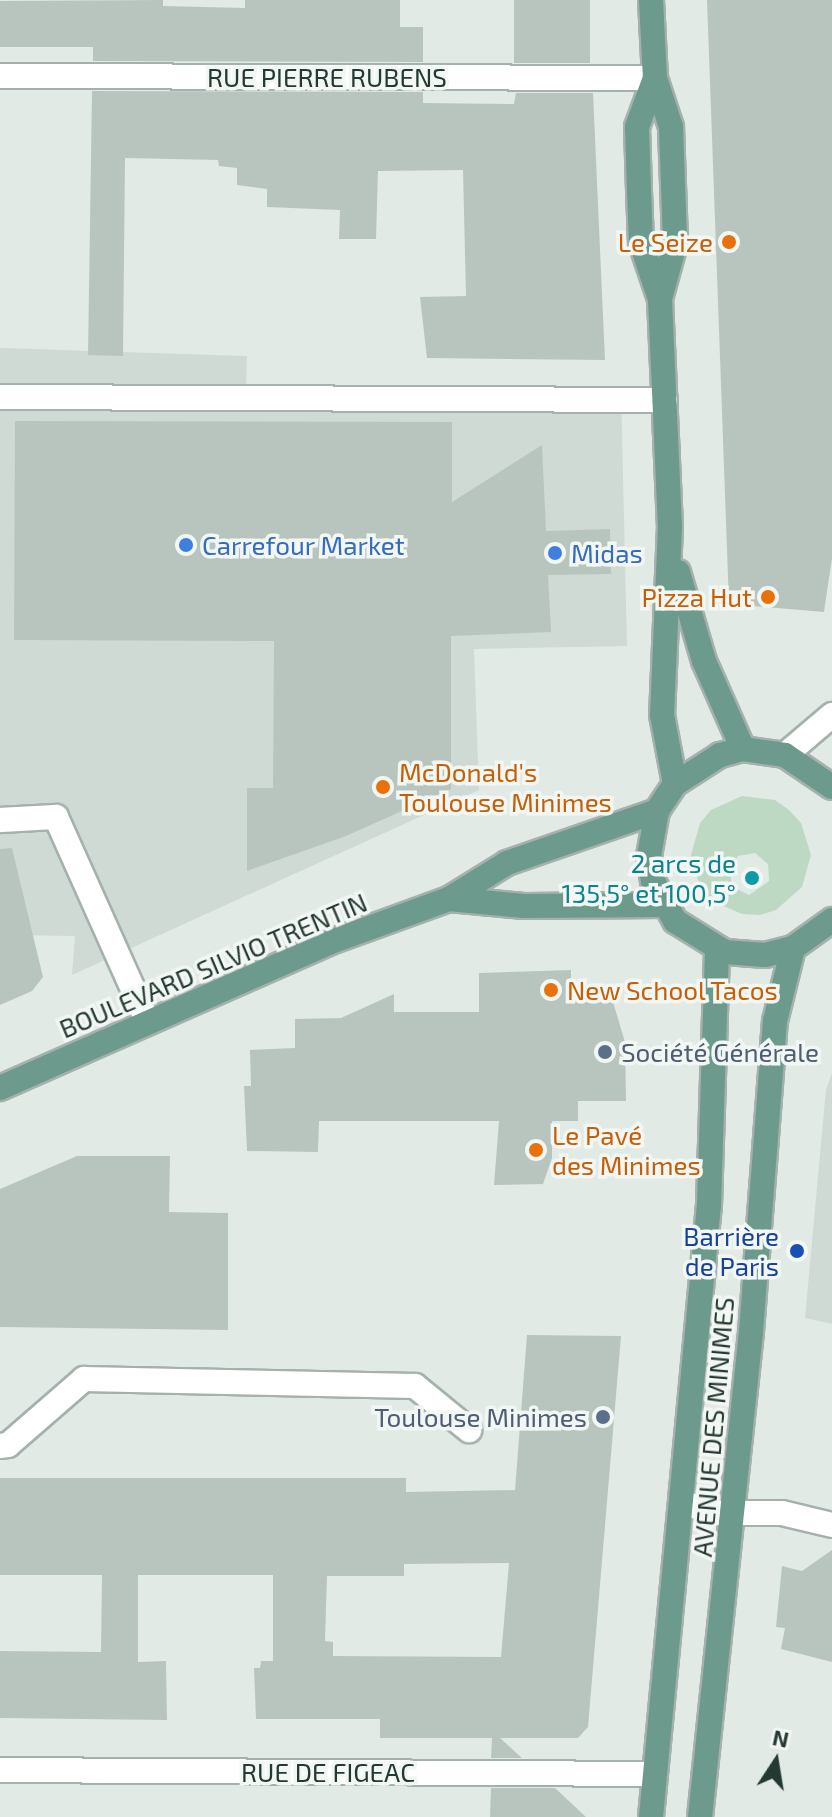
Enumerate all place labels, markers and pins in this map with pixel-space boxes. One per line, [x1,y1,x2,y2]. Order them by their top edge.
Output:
place label: Le Seize [618,226,713,258]
marker: Le Seize [720,233,738,251]
place label: Carrefour Market [202,529,405,561]
marker: Carrefour Market [177,536,195,554]
place label: Midas [571,537,643,569]
marker: Midas [546,544,564,562]
place label: Pizza Hut [642,581,752,613]
marker: Pizza Hut [759,588,777,606]
place label: McDonald's Toulouse Minimes [399,756,612,818]
marker: McDonald's Toulouse Minimes [374,778,392,796]
place label: 2 arcs de 135,5° et 100,5° [561,847,736,908]
marker: 2 arcs de 135,5° et 100,5° [743,869,761,887]
place label: New School Tacos [567,974,779,1006]
marker: New School Tacos [542,981,560,999]
place label: Société Générale [621,1036,819,1068]
marker: Société Générale [596,1043,614,1061]
place label: Le Pavé des Minimes [552,1119,701,1180]
marker: Le Pavé des Minimes [527,1141,545,1159]
place label: Barrière de Paris [683,1220,779,1282]
marker: Barrière de Paris [786,1240,808,1262]
place label: Toulouse Minimes [374,1401,587,1433]
marker: Toulouse Minimes [594,1408,612,1426]

